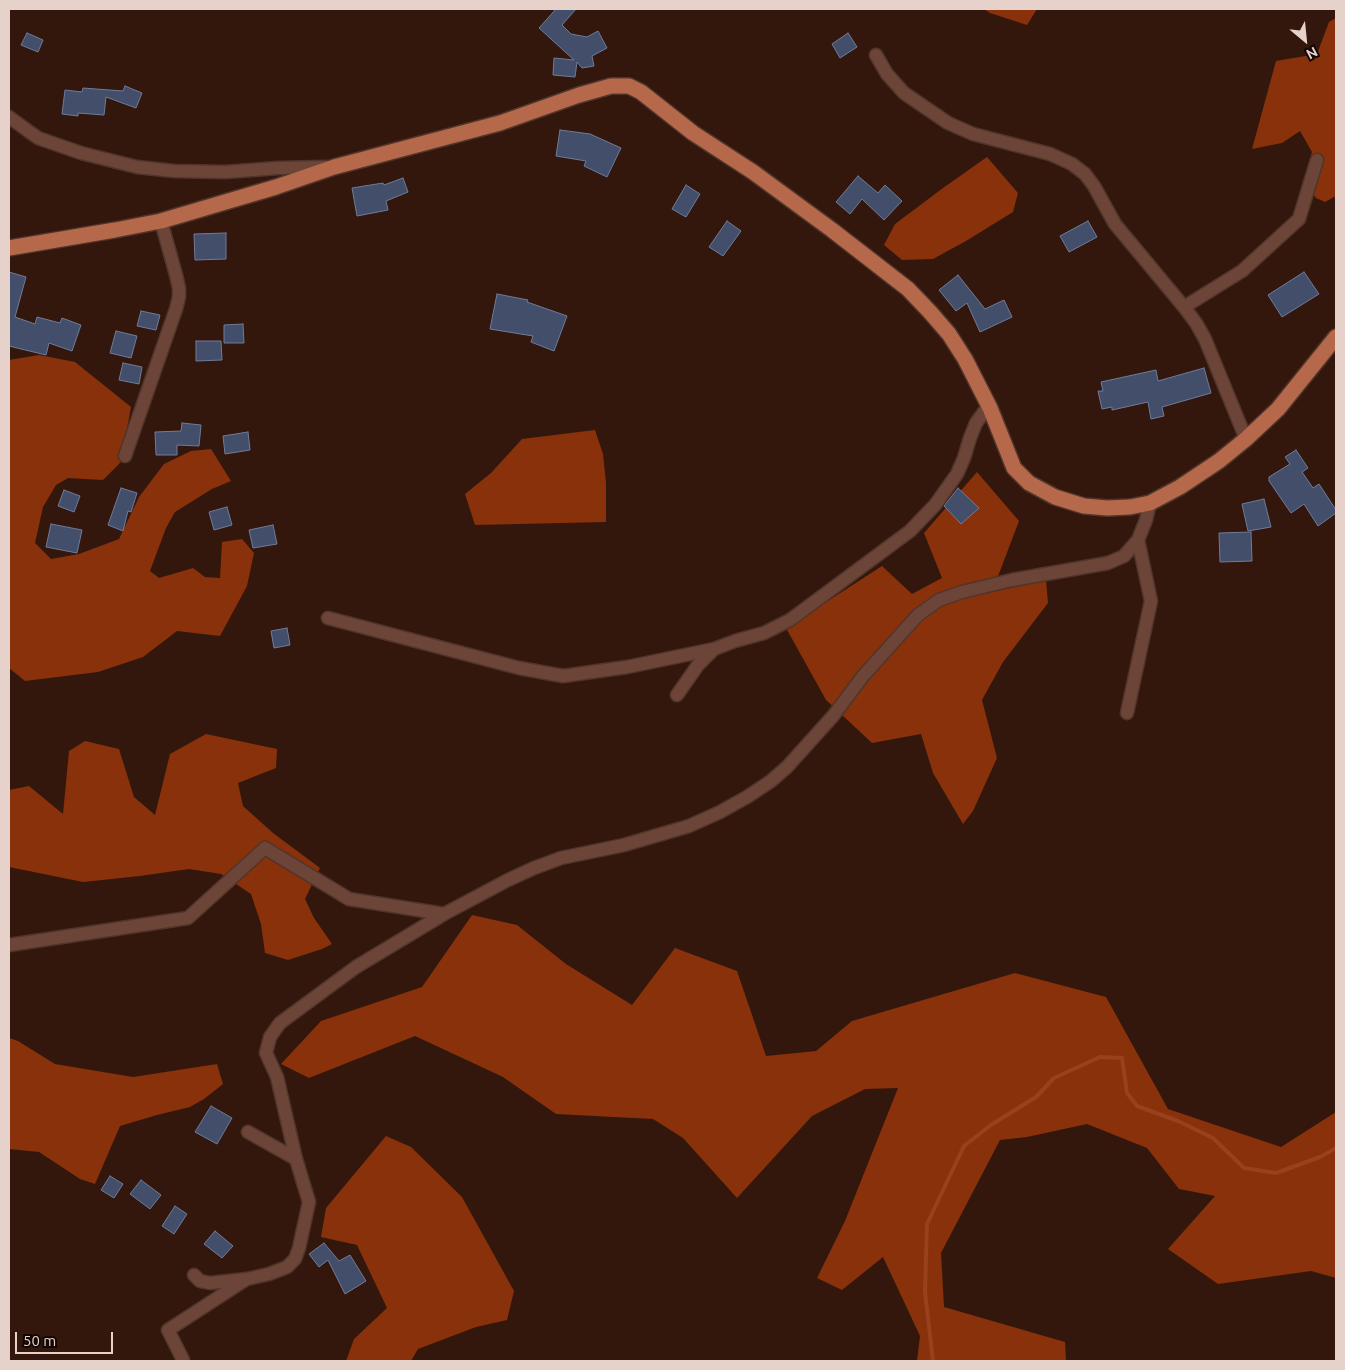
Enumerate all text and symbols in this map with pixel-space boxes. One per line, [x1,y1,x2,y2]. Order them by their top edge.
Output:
north arrow [1280,15,1330,65]
text: N [1304,44,1320,63]
scale bar [18,1322,115,1354]
text: 50 m [23,1332,56,1349]

